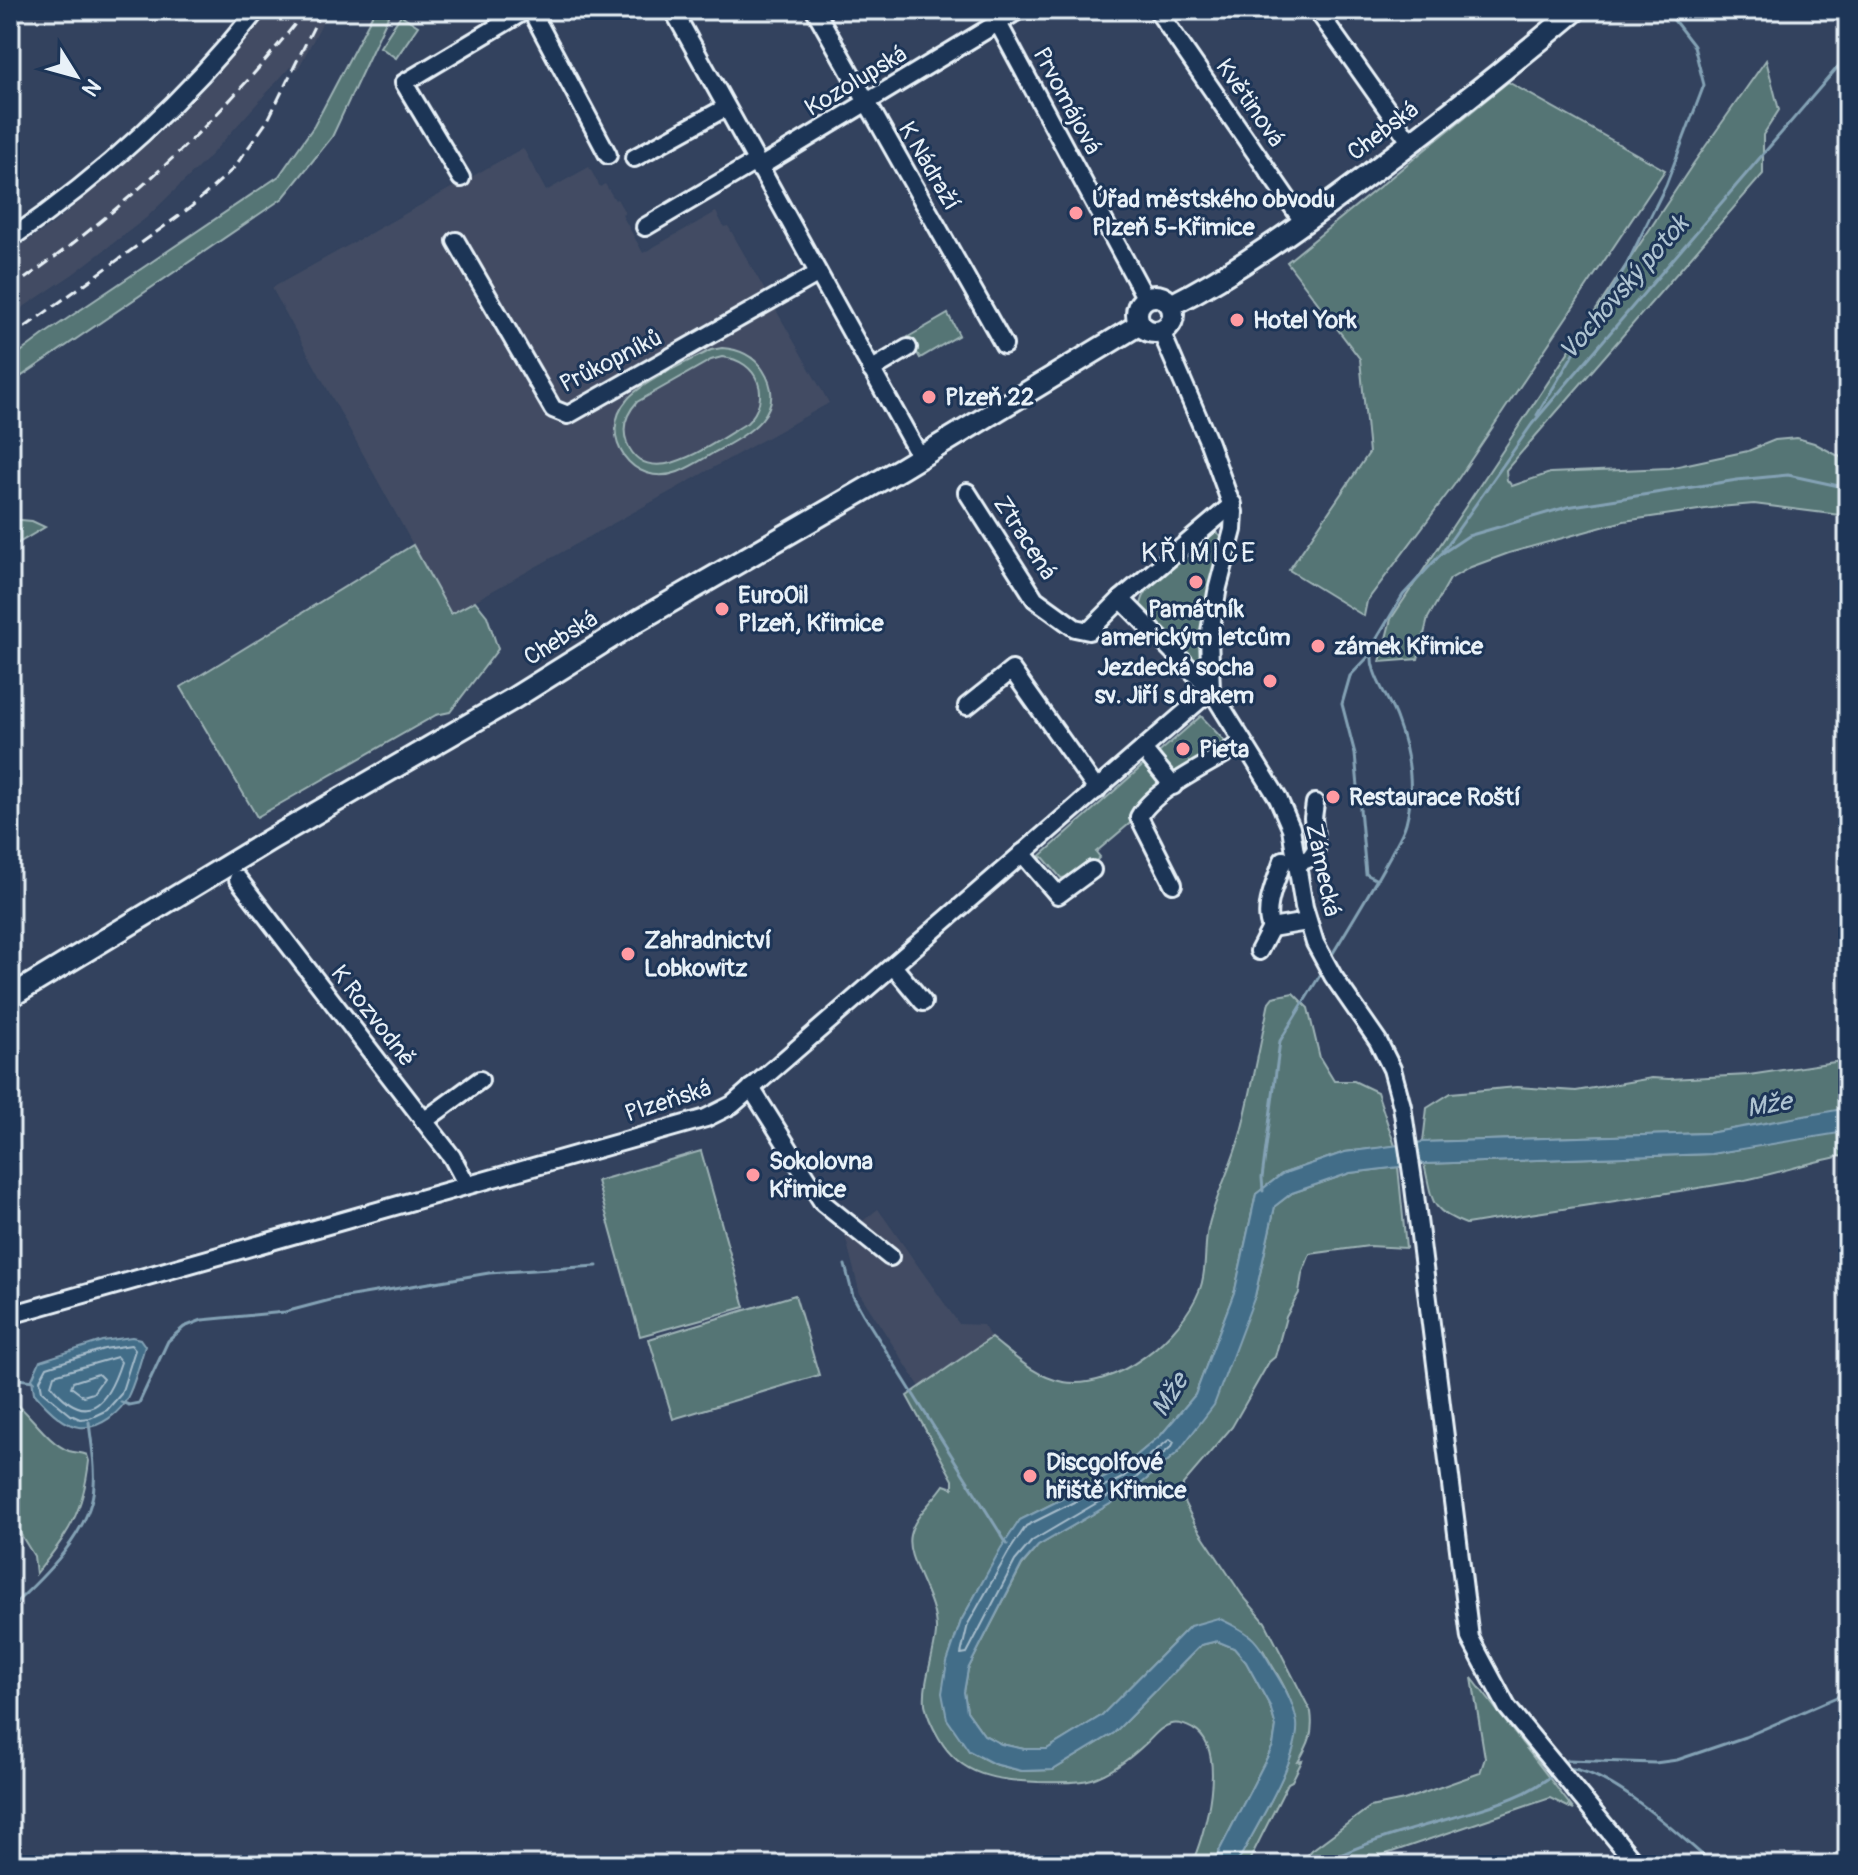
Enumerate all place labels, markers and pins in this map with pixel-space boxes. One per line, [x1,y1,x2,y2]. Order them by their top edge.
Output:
place label: Úřad městského obvodu Plzeň 5-Křimice [1092,185,1335,242]
marker: Úřad městského obvodu Plzeň 5-Křimice [1067,204,1085,222]
place label: Hotel York [1253,306,1358,335]
marker: Hotel York [1228,311,1246,329]
place label: Plzeň 22 [945,383,1034,412]
marker: Plzeň 22 [920,388,938,406]
marker: Památník americkým letcům [1187,573,1205,591]
place label: EuroOil Plzeň, Křimice [738,581,885,638]
place label: Památník americkým letcům [1101,595,1291,652]
marker: EuroOil Plzeň, Křimice [713,600,731,618]
place label: zámek Křimice [1334,632,1484,661]
marker: zámek Křimice [1309,637,1327,655]
place label: Jezdecká socha sv. Jiří s drakem [1095,653,1254,710]
marker: Jezdecká socha sv. Jiří s drakem [1261,672,1279,690]
place label: Pieta [1199,735,1249,764]
marker: Pieta [1174,740,1192,758]
place label: Restaurace Roští [1349,783,1521,812]
marker: Restaurace Roští [1324,788,1342,806]
place label: Zahradnictví Lobkowitz [644,926,772,983]
marker: Zahradnictví Lobkowitz [619,945,637,963]
place label: Sokolovna Křimice [769,1147,873,1204]
marker: Sokolovna Křimice [744,1166,762,1184]
place label: Discgolfové hřiště Křimice [1046,1448,1188,1505]
marker: Discgolfové hřiště Křimice [1021,1467,1039,1485]

